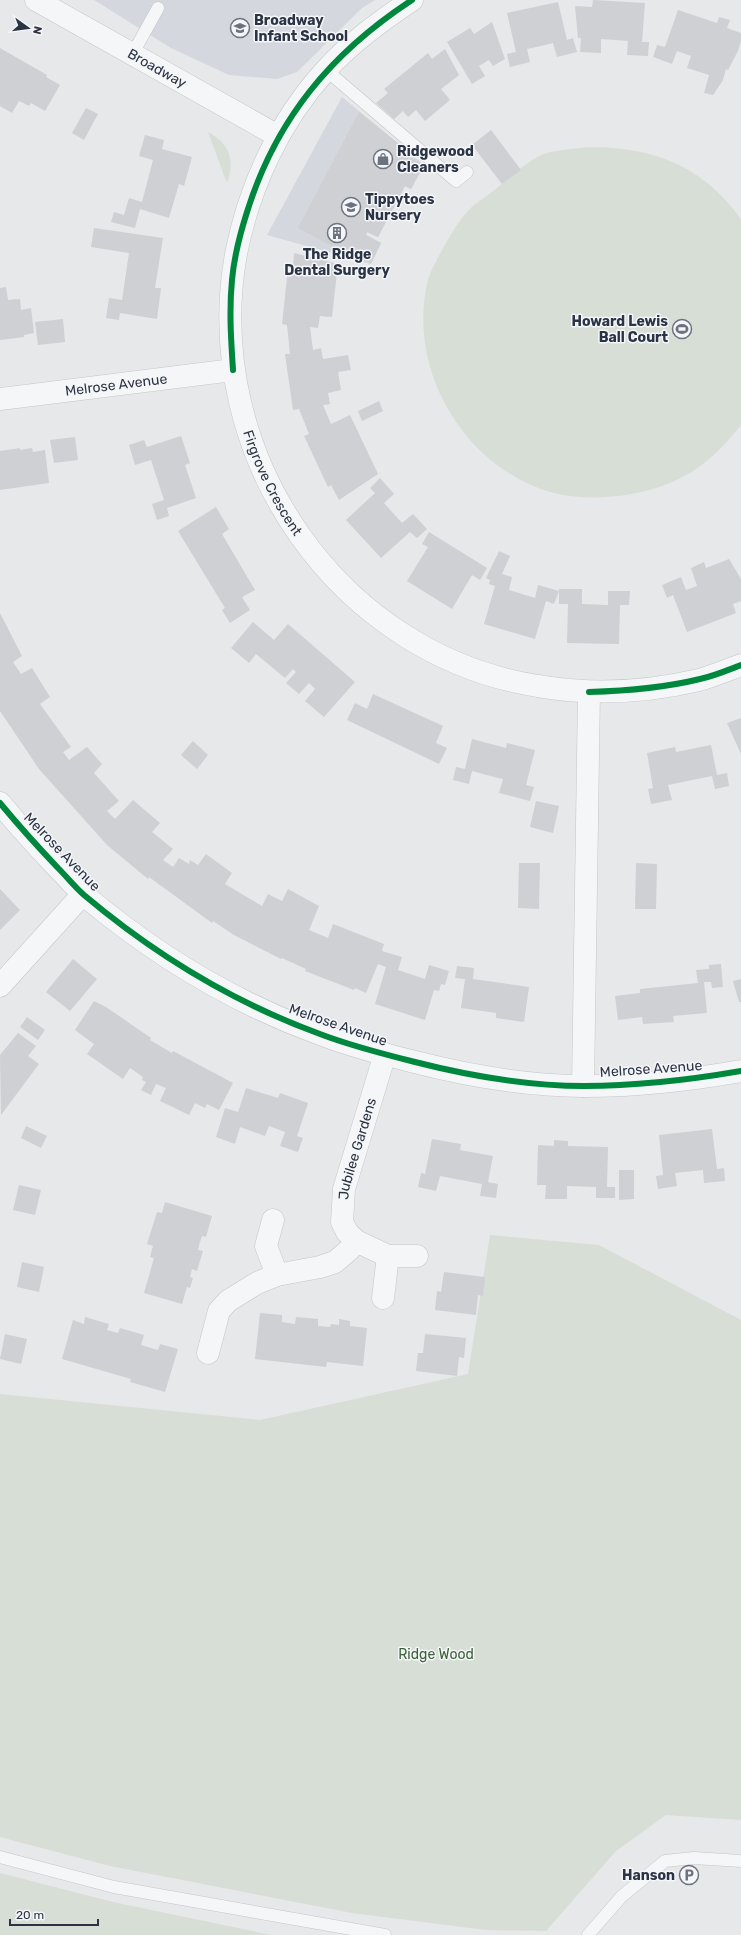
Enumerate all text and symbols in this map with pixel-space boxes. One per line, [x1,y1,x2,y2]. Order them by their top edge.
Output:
north arrow [8,8,48,48]
place label: Broadway Infant School [254,12,348,45]
school or university icon: Broadway Infant School [229,17,251,39]
text: N [30,25,44,36]
street label: Broadway [125,45,190,92]
place label: Ridgewood Cleaners [397,143,474,176]
shop icon: Ridgewood Cleaners [372,148,394,170]
place label: Tippytoes Nursery [365,191,435,224]
school or university icon: Tippytoes Nursery [340,196,362,218]
building icon: The Ridge Dental Surgery [326,222,348,244]
place label: The Ridge Dental Surgery [284,246,390,279]
place label: Howard Lewis Ball Court [572,313,668,346]
sports icon: Howard Lewis Ball Court [671,318,693,340]
street label: Melrose Avenue [64,370,168,399]
street label: Firgrove Crescent [240,428,306,539]
street label: Melrose Avenue [20,809,104,895]
street label: Melrose Avenue [287,1000,389,1050]
street label: Melrose Avenue [599,1057,703,1081]
street label: Jubilee Gardens [335,1096,380,1200]
park label: Ridge Wood [398,1646,474,1663]
parking icon: Hanson [678,1864,700,1886]
place label: Hanson [622,1867,675,1884]
scale bar [10,1901,98,1927]
text: 20 m [16,1908,44,1922]

